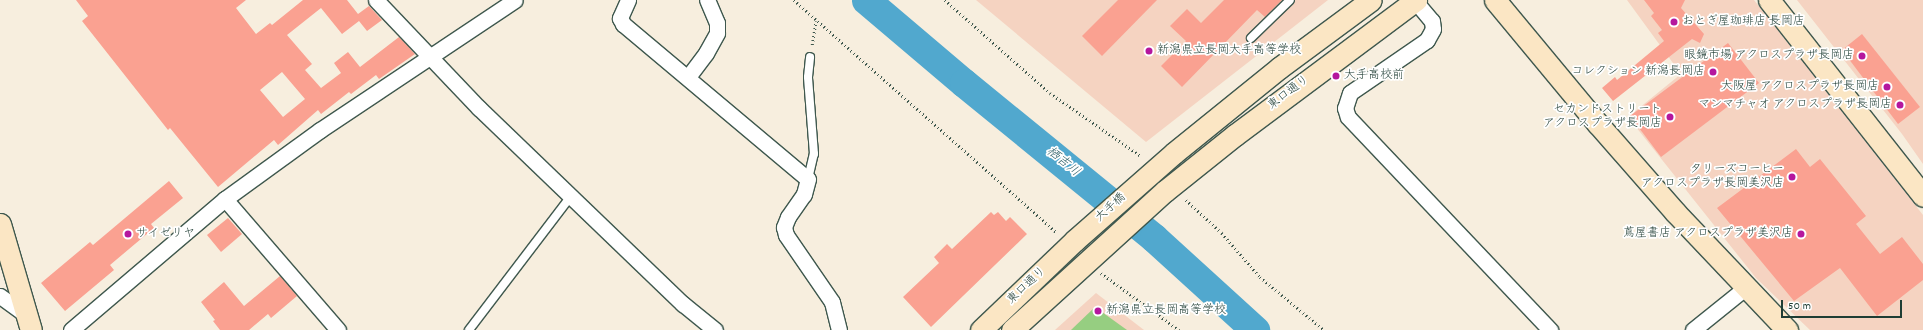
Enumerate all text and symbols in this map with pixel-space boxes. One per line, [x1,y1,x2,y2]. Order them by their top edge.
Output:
place label: おとぎ屋珈琲店 長岡店 [1682,15,1805,29]
marker: おとぎ屋珈琲店 長岡店 [1669,17,1679,27]
place label: 新潟県立長岡大手高等学校 [1157,44,1301,58]
marker: 新潟県立長岡大手高等学校 [1144,46,1154,56]
place label: 眼鏡市場 アクロスプラザ長岡店 [1683,49,1854,63]
marker: 眼鏡市場 アクロスプラザ長岡店 [1857,51,1867,61]
place label: コレクション 新潟長岡店 [1570,65,1705,79]
marker: コレクション 新潟長岡店 [1708,67,1718,77]
place label: 大手高校前 [1344,69,1404,83]
marker: 大手高校前 [1331,71,1341,81]
street label: 東口通り [1265,73,1313,113]
place label: 大阪屋 アクロスプラザ長岡店 [1720,80,1879,94]
marker: 大阪屋 アクロスプラザ長岡店 [1882,82,1892,92]
place label: マンマチャオ アクロスプラザ長岡店 [1697,98,1892,112]
marker: マンマチャオ アクロスプラザ長岡店 [1895,100,1905,110]
place label: セカンドストリート アクロスプラザ長岡店 [1542,103,1662,131]
marker: セカンドストリート アクロスプラザ長岡店 [1665,112,1675,122]
water label: 栖吉川 [1042,145,1082,181]
place label: タリーズコーヒー アクロスプラザ長岡美沢店 [1640,163,1784,191]
marker: タリーズコーヒー アクロスプラザ長岡美沢店 [1787,172,1797,182]
street label: 大手橋 [1093,191,1129,225]
place label: サイゼリヤ [136,227,196,241]
place label: 蔦屋書店 アクロスプラザ美沢店 [1622,227,1793,241]
marker: サイゼリヤ [123,229,133,239]
marker: 蔦屋書店 アクロスプラザ美沢店 [1796,229,1806,239]
street label: 東口通り [1005,264,1049,308]
scale bar [1783,292,1904,318]
text: 50 m [1788,298,1811,315]
place label: 新潟県立長岡高等学校 [1106,304,1226,318]
marker: 新潟県立長岡高等学校 [1093,306,1103,316]

